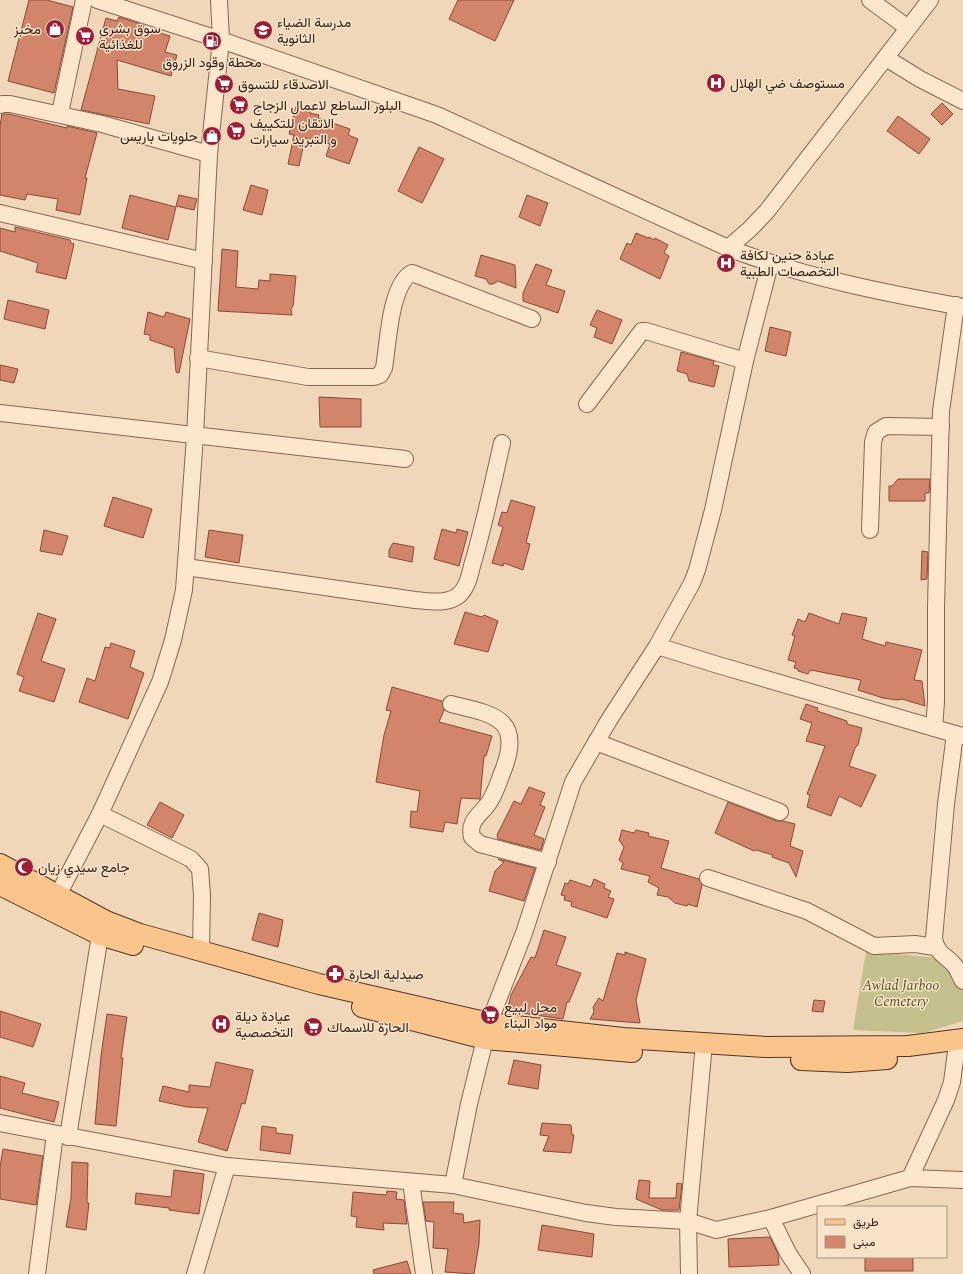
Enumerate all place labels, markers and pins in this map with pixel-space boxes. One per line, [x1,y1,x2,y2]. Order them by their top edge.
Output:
place label: مدرسة الضياء الثانوية [277,12,351,49]
shop icon: مخبز [44,18,66,40]
place label: سوق بشرى للغذائية [99,18,161,55]
place label: مخبز [13,19,41,40]
school or university icon: مدرسة الضياء الثانوية [252,19,274,41]
supermarket icon: سوق بشرى للغذائية [74,25,96,47]
fuel station icon: محطة وقود الزروق [201,30,223,52]
place label: محطة وقود الزروق [162,52,262,73]
hospital icon: مستوصف ضي الهلال [705,72,727,94]
supermarket icon: الاصدقاء للتسوق [213,73,235,95]
place label: مستوصف ضي الهلال [730,73,845,95]
place label: الاصدقاء للتسوق [238,74,329,95]
supermarket icon: البلور الساطع لاعمال الزجاج [228,94,250,116]
place label: البلور الساطع لاعمال الزجاج [253,95,401,116]
place label: الاتقان للتكييف و التبريد سيارات [250,113,337,150]
supermarket icon: الاتقان للتكييف و التبريد سيارات [225,120,247,142]
shop icon: حلويات باريس [201,125,223,147]
place label: حلويات باريس [120,126,198,147]
place label: عيادة حنين لكافة التخصصات الطبية [740,245,839,282]
hospital icon: عيادة حنين لكافة التخصصات الطبية [715,252,737,274]
mosque icon: جامع سيدي زيان [13,856,35,878]
place label: جامع سيدي زيان [38,857,130,879]
pharmacy icon: صيدلية الحارة [324,963,346,985]
place label: صيدلية الحارة [349,964,424,985]
place label: محل لبيع مواد البناء [504,997,557,1034]
supermarket icon: محل لبيع مواد البناء [479,1004,501,1026]
place label: عيادة ديلة التخصصية [235,1006,293,1043]
hospital icon: عيادة ديلة التخصصية [210,1013,232,1035]
supermarket icon: الحارة للاسماك [302,1016,324,1038]
place label: الحارة للاسماك [327,1017,409,1038]

